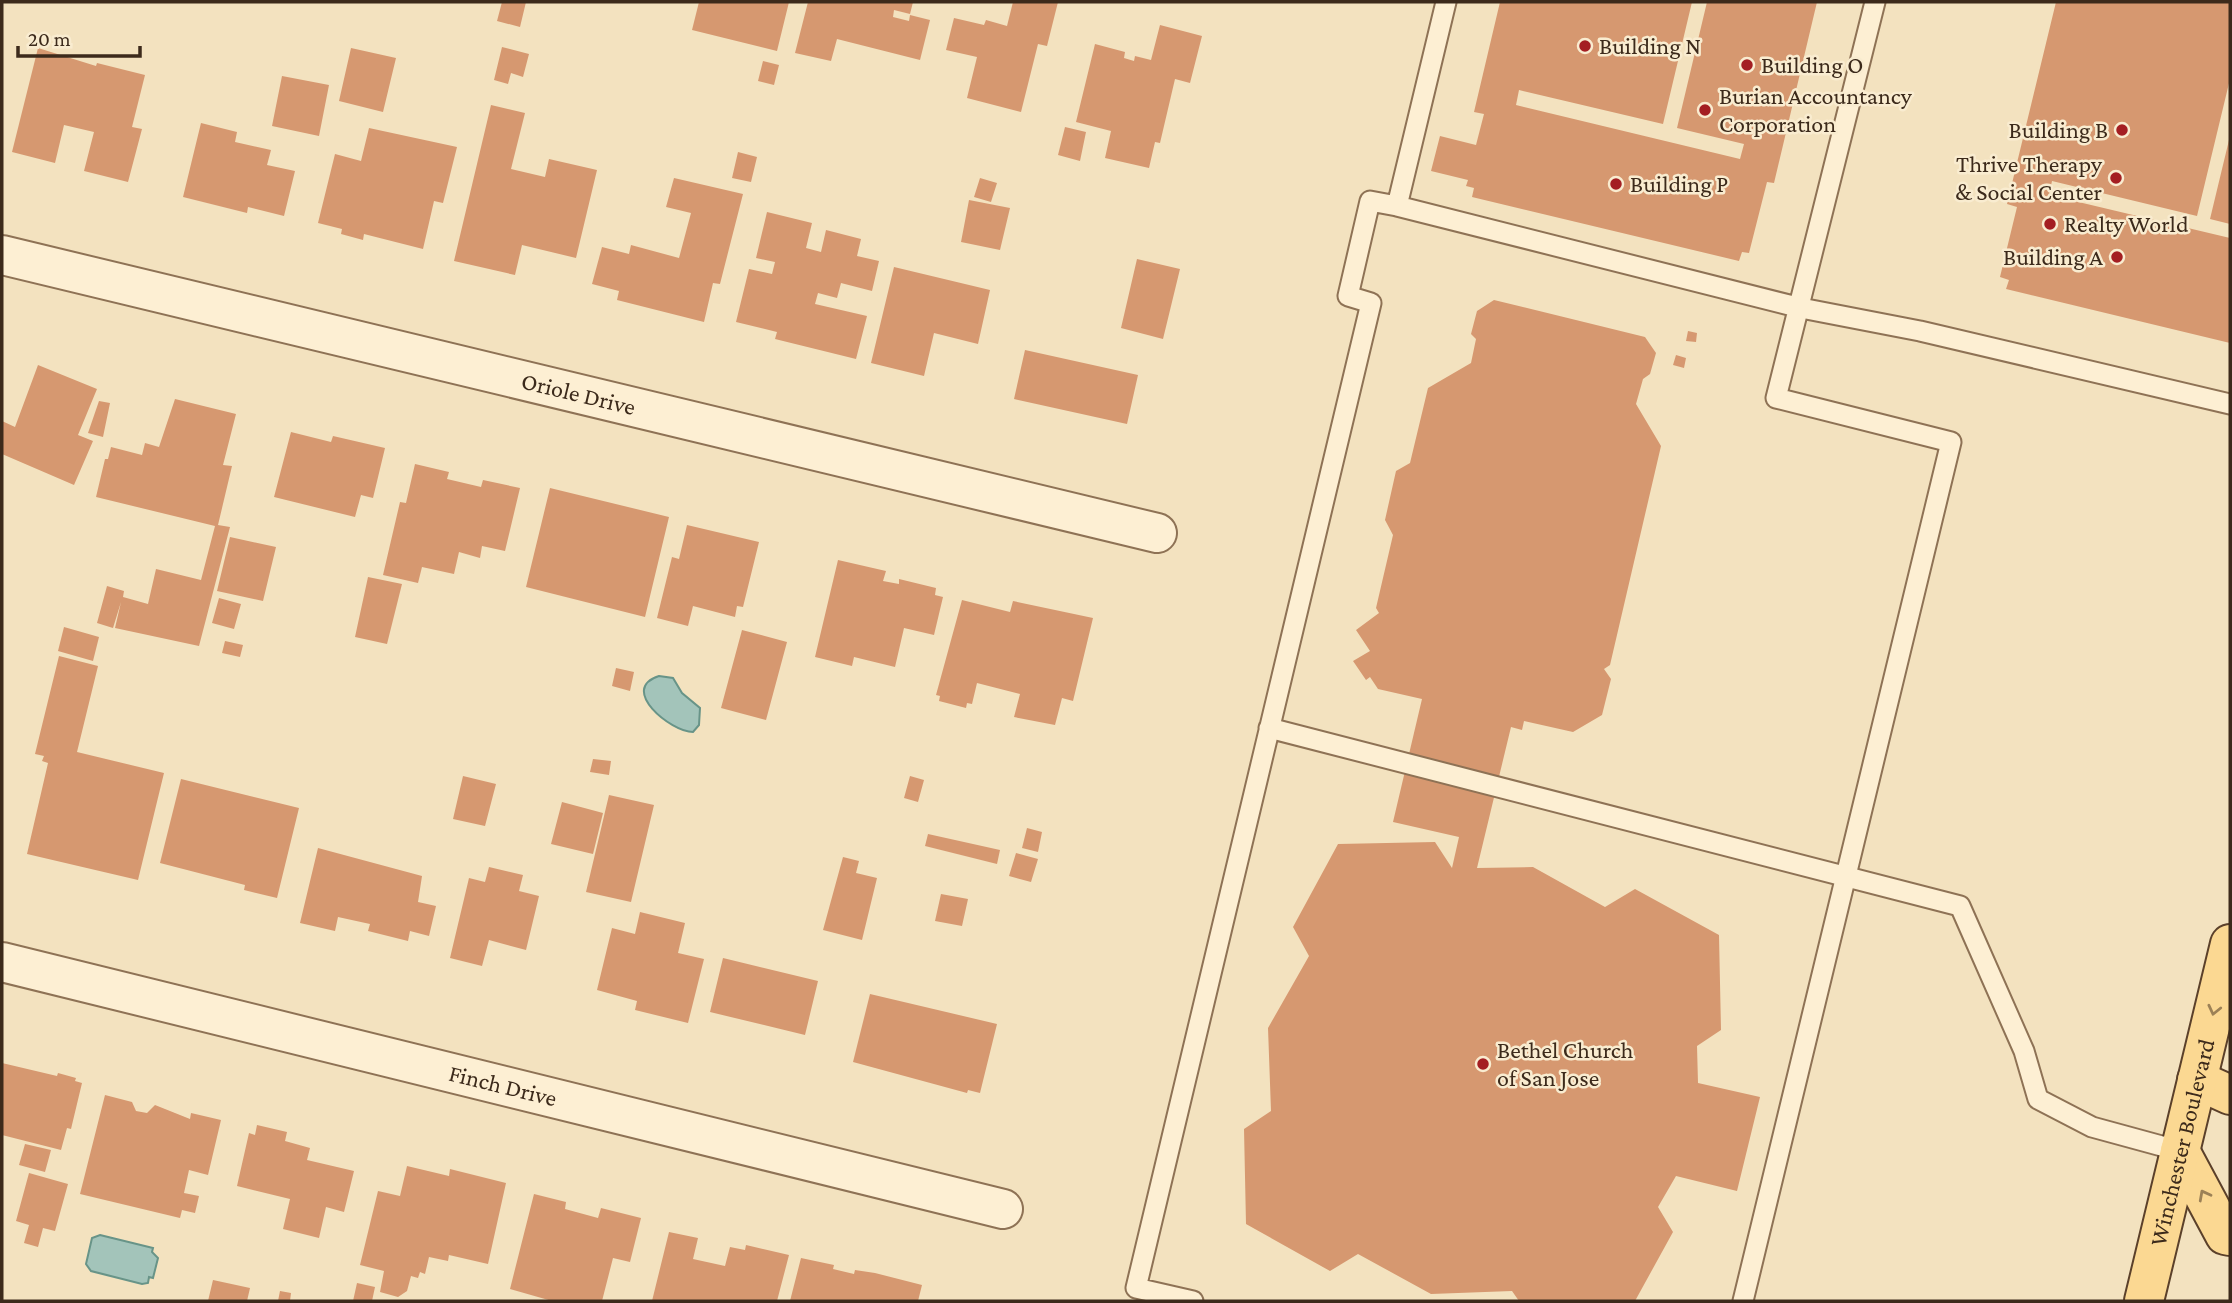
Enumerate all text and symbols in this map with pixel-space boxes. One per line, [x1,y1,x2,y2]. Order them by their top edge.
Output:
scale bar [18,14,140,58]
text: 20 m [28,27,71,51]
place label: Building N [1599,32,1701,59]
marker: Building N [1577,38,1593,54]
place label: Building O [1761,51,1863,78]
marker: Building O [1739,57,1755,73]
place label: Burian Accountancy Corporation [1719,82,1913,137]
marker: Burian Accountancy Corporation [1697,102,1713,118]
place label: Building B [2009,116,2108,143]
marker: Building B [2114,122,2130,138]
place label: Thrive Therapy & Social Center [1955,150,2103,205]
place label: Building P [1630,170,1728,197]
marker: Thrive Therapy & Social Center [2108,170,2124,186]
marker: Building P [1608,176,1624,192]
place label: Realty World [2064,210,2189,237]
marker: Realty World [2042,216,2058,232]
place label: Building A [2003,243,2103,270]
marker: Building A [2109,249,2125,265]
street label: Oriole Drive [519,367,638,420]
one-way arrow [2208,1004,2222,1016]
place label: Bethel Church of San Jose [1497,1036,1633,1091]
street label: Winchester Boulevard [2144,1036,2220,1249]
marker: Bethel Church of San Jose [1475,1056,1491,1072]
street label: Finch Drive [446,1059,560,1111]
one-way arrow [2199,1190,2212,1202]

